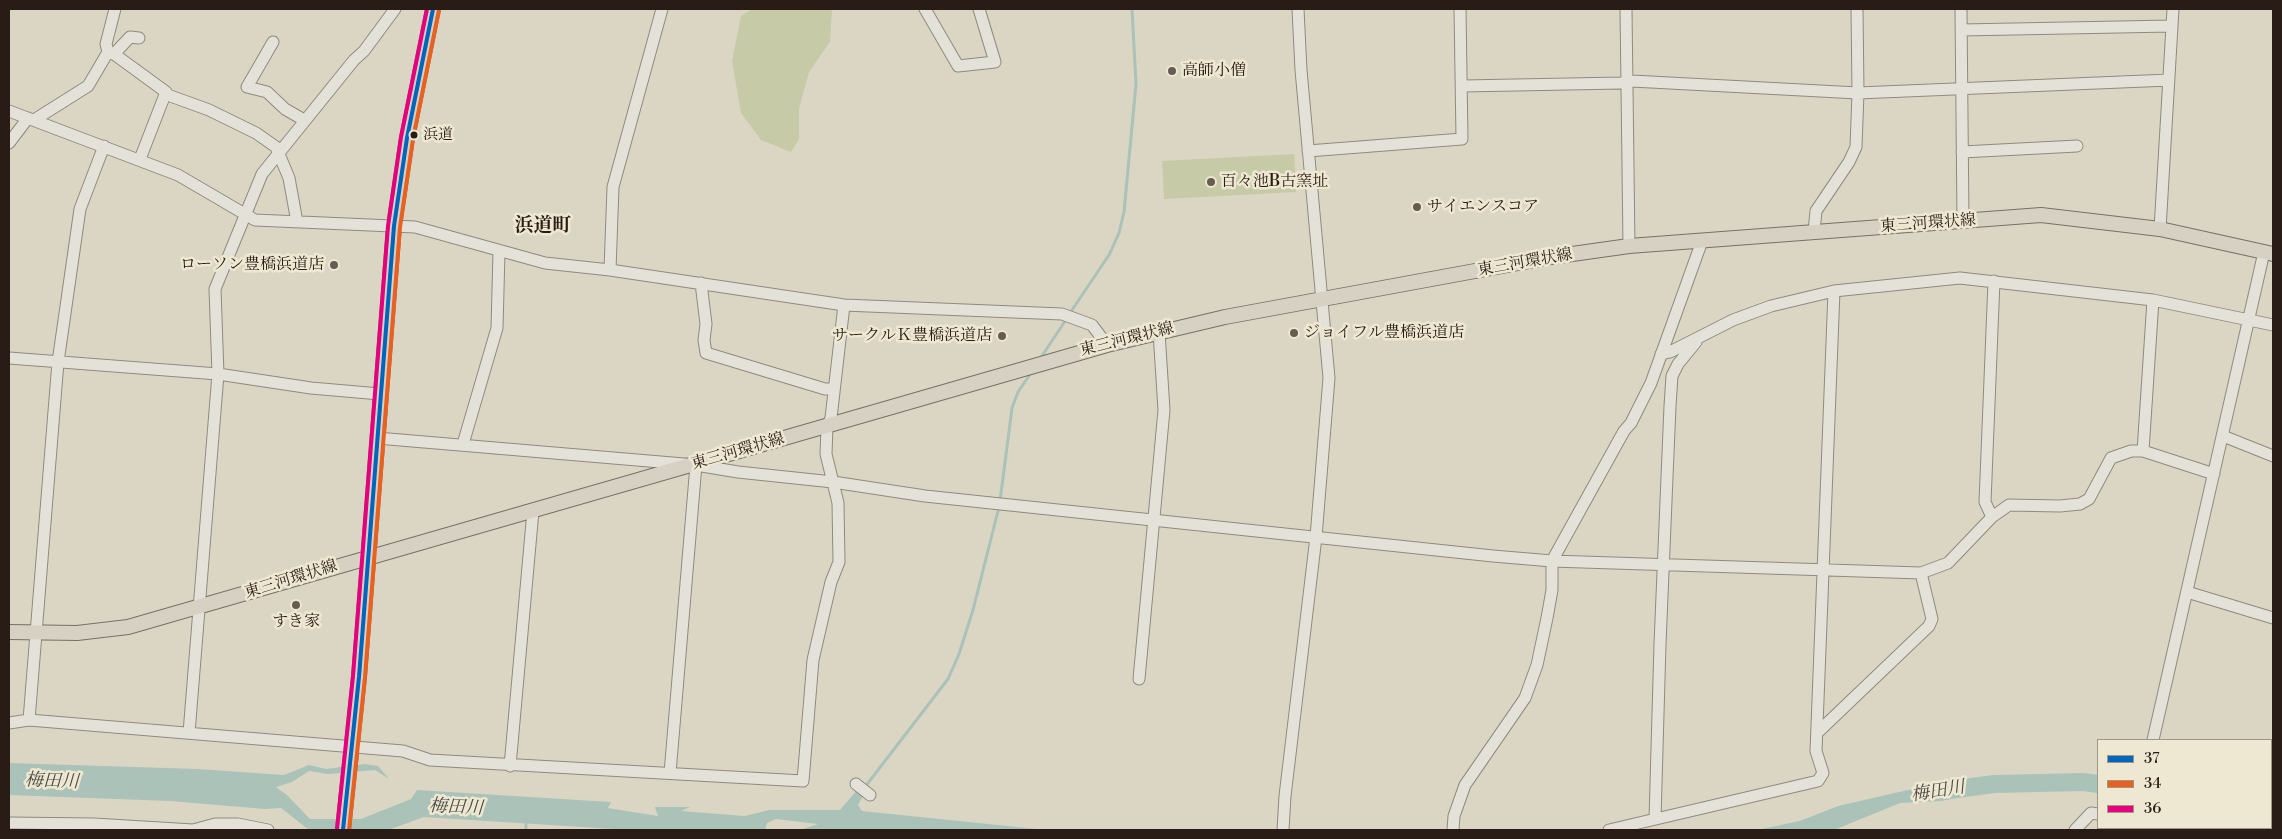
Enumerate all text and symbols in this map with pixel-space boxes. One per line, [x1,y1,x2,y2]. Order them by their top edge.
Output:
place label: 高師小僧 [1182,61,1246,81]
marker: 高師小僧 [1166,65,1178,77]
place label: 浜道 [423,126,453,144]
marker: 浜道 [409,130,419,140]
place label: 百々池B古窯址 [1221,172,1328,192]
marker: 百々池B古窯址 [1205,176,1217,188]
place label: サイエンスコア [1427,197,1539,217]
marker: サイエンスコア [1411,201,1423,213]
street label: 東三河環状線 [1879,211,1977,237]
district label: 浜道町 [515,215,571,237]
street label: 東三河環状線 [1476,245,1574,281]
place label: ローソン豊橋浜道店 [180,255,324,275]
marker: ローソン豊橋浜道店 [328,259,340,271]
street label: 東三河環状線 [1078,319,1176,361]
place label: ジョイフル豊橋浜道店 [1304,323,1464,343]
place label: サークルＫ豊橋浜道店 [832,326,992,346]
marker: ジョイフル豊橋浜道店 [1288,327,1300,339]
marker: サークルＫ豊橋浜道店 [996,330,1008,342]
street label: 東三河環状線 [689,430,787,474]
street label: 東三河環状線 [242,557,340,603]
marker: すき家 [290,599,302,611]
place label: すき家 [272,612,320,632]
legend [2097,739,2272,829]
text: 37 [2144,749,2160,768]
water label: 梅田川 [25,770,79,794]
text: 34 [2144,774,2161,793]
water label: 梅田川 [1910,777,1966,807]
water label: 梅田川 [428,796,484,820]
text: 36 [2144,799,2161,818]

